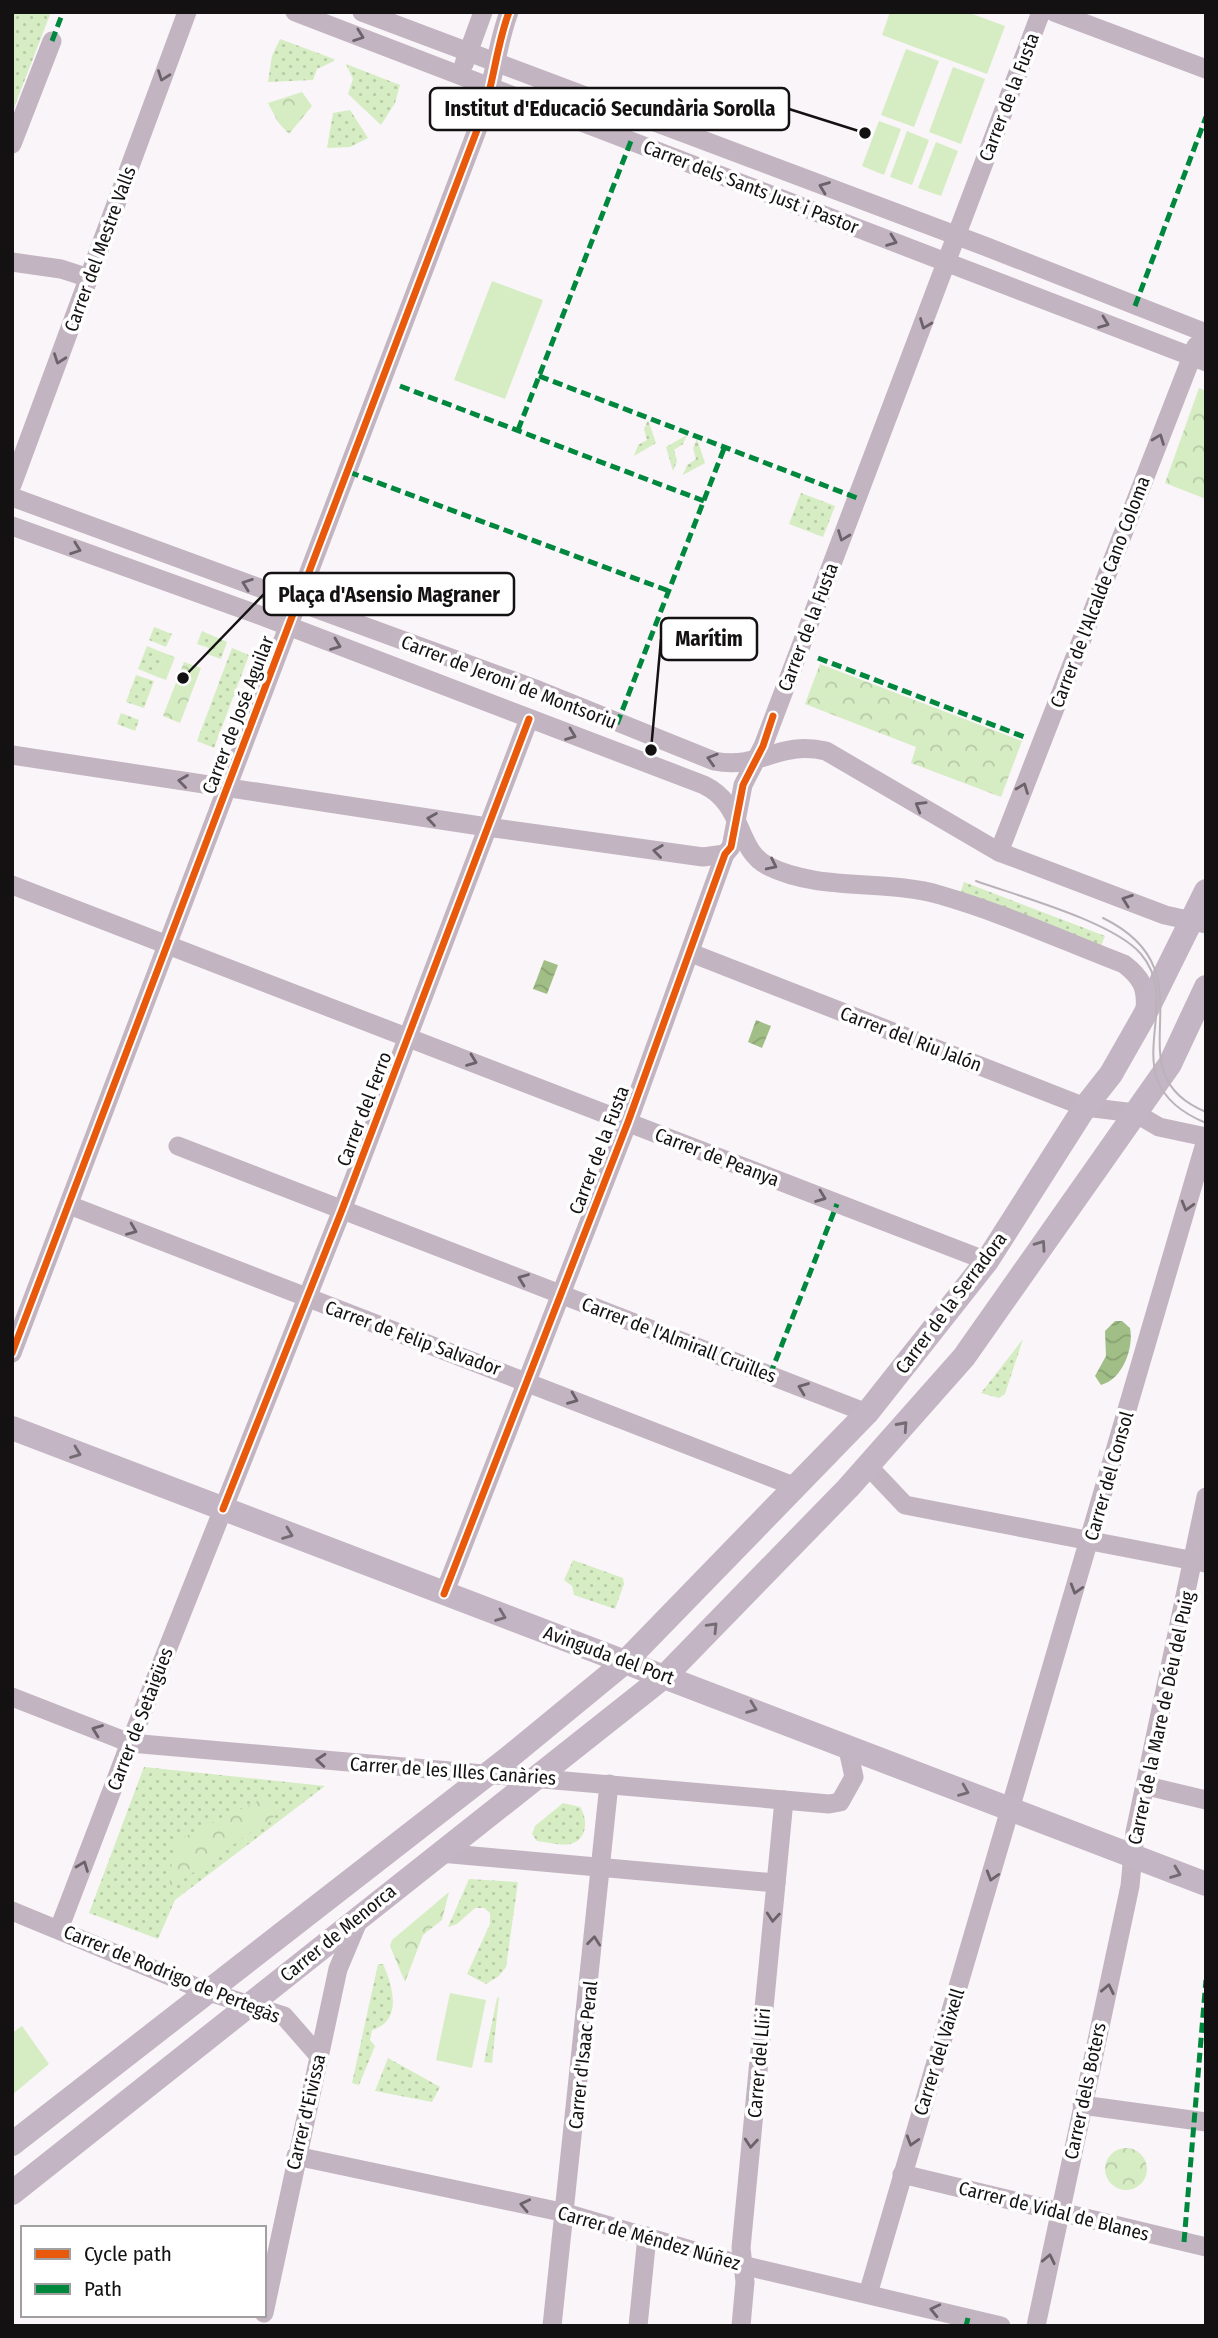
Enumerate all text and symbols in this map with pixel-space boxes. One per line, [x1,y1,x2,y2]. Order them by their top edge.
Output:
one-way arrow [353,28,365,42]
street label: Carrer de la Fusta [974,29,1044,165]
one-way arrow [158,70,172,82]
callout: Institut d'Educació Secundària Sorolla [430,88,789,130]
text: Institut d'Educació Secundària Sorolla [445,96,775,122]
street label: Carrer dels Sants Just i Pastor [640,135,862,239]
street label: Carrer del Mestre Valls [59,163,141,335]
one-way arrow [818,181,830,195]
one-way arrow [885,233,897,247]
one-way arrow [1097,315,1109,329]
one-way arrow [919,317,933,329]
one-way arrow [53,352,67,364]
one-way arrow [1151,434,1165,446]
street label: Carrer de l'Alcalde Cano Coloma [1045,473,1155,711]
one-way arrow [837,529,851,541]
one-way arrow [70,541,82,555]
street label: Carrer de la Fusta [773,559,843,695]
callout: Plaça d'Asensio Magraner [264,573,514,615]
one-way arrow [242,578,254,592]
text: Plaça d'Asensio Magraner [278,582,500,608]
callout: Marítim [661,618,757,660]
text: Marítim [675,626,743,652]
street label: Carrer de Jeroni de Montsoriu [398,630,620,734]
street label: Carrer de José Aguilar [197,632,279,797]
one-way arrow [329,636,341,650]
one-way arrow [565,726,577,740]
one-way arrow [706,753,718,768]
one-way arrow [177,774,189,789]
one-way arrow [1015,783,1029,795]
one-way arrow [915,802,928,815]
one-way arrow [426,812,438,827]
one-way arrow [652,843,663,858]
one-way arrow [765,857,777,871]
one-way arrow [1121,894,1133,908]
street label: Carrer del Riu Jalón [837,1001,985,1077]
street label: Carrer del Ferro [332,1048,396,1170]
one-way arrow [465,1052,477,1066]
street label: Carrer de la Fusta [564,1082,634,1218]
street label: Carrer de Peanya [652,1123,782,1191]
one-way arrow [814,1189,826,1203]
one-way arrow [1181,1200,1195,1212]
one-way arrow [126,1221,138,1235]
street label: Carrer de la Serradora [890,1228,1012,1378]
one-way arrow [1033,1240,1045,1253]
one-way arrow [517,1273,529,1287]
street label: Carrer de l'Almirall Cruïlles [579,1292,779,1388]
street label: Carrer de Felip Salvador [322,1296,504,1381]
one-way arrow [798,1383,810,1397]
one-way arrow [566,1391,579,1405]
street label: Carrer del Consol [1080,1409,1138,1543]
one-way arrow [895,1421,907,1434]
one-way arrow [69,1444,81,1458]
one-way arrow [282,1526,294,1540]
one-way arrow [1069,1583,1084,1595]
street label: Carrer de la Mare de Déu del Puig [1123,1589,1199,1847]
one-way arrow [494,1607,506,1621]
street label: Avinguda del Port [541,1621,678,1690]
one-way arrow [705,1622,718,1635]
street label: Carrer de Setaigües [102,1644,178,1794]
one-way arrow [746,1700,758,1714]
one-way arrow [91,1724,103,1738]
street label: Carrer de les Illes Canàries [349,1752,557,1790]
one-way arrow [315,1753,327,1768]
one-way arrow [957,1783,969,1797]
one-way arrow [75,1860,89,1872]
one-way arrow [1170,1864,1182,1878]
one-way arrow [985,1869,1000,1881]
street label: Carrer de Menorca [275,1879,401,1987]
one-way arrow [765,1911,780,1923]
street label: Carrer de Rodrigo de Pertegàs [60,1920,284,2028]
one-way arrow [586,1935,601,1946]
street label: Carrer d'Isaac Peral [564,1980,602,2130]
one-way arrow [1099,1983,1114,1995]
street label: Carrer del Vaixell [909,1986,969,2118]
street label: Carrer del Lliri [743,2007,775,2119]
street label: Carrer dels Boters [1059,2020,1111,2162]
street label: Carrer d'Eivissa [282,2052,330,2172]
one-way arrow [906,2134,921,2146]
one-way arrow [744,2138,759,2149]
street label: Carrer de Vidal de Blanes [956,2176,1152,2246]
one-way arrow [519,2198,531,2213]
street label: Carrer de Méndez Núñez [555,2201,743,2275]
legend [21,2226,266,2317]
text: Cycle path [84,2241,172,2267]
one-way arrow [1041,2253,1056,2265]
text: Path [84,2276,122,2302]
one-way arrow [929,2304,941,2318]

